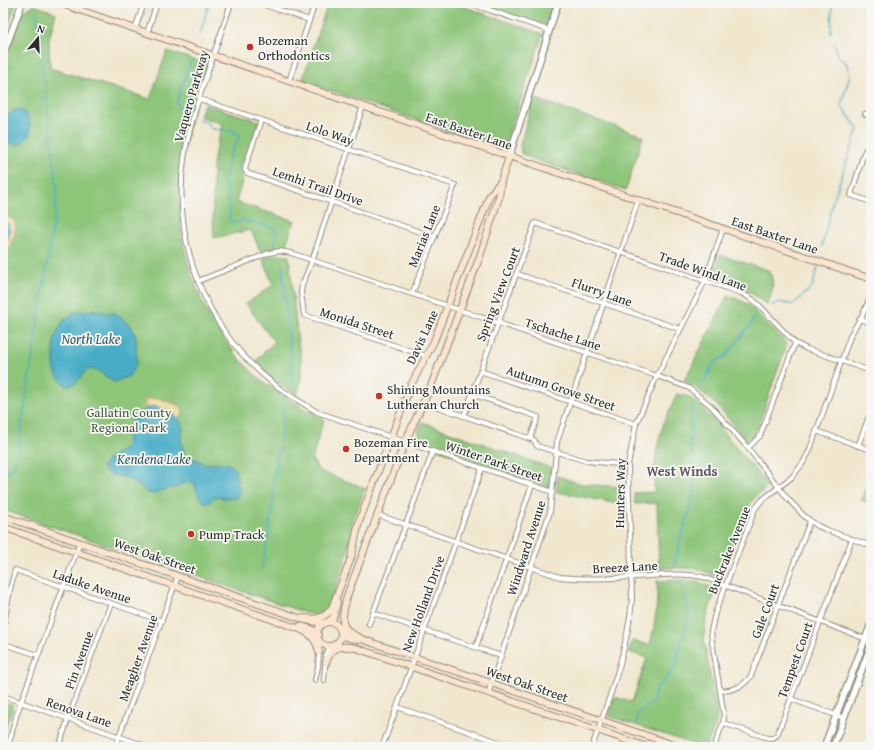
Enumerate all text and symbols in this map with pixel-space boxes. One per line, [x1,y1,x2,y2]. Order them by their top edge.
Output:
north arrow [18,18,58,58]
text: N [35,20,48,38]
place label: Bozeman Orthodontics [258,31,330,65]
marker: Bozeman Orthodontics [245,42,255,52]
street label: Vaquero Parkway [169,47,213,144]
street label: East Baxter Lane [423,107,515,155]
street label: Lolo Way [304,116,357,150]
street label: Lemhi Trail Drive [270,162,366,210]
street label: Marias Lane [403,202,445,270]
street label: East Baxter Lane [729,211,821,259]
street label: Spring View Court [471,244,525,344]
street label: Trade Wind Lane [656,246,750,296]
street label: Flurry Lane [569,273,635,311]
street label: Monida Street [317,302,397,344]
street label: Davis Lane [401,307,443,367]
street label: Tschache Lane [522,313,604,355]
water label: North Lake [62,329,121,349]
street label: Autumn Grove Street [504,360,619,416]
place label: Shining Mountains Lutheran Church [387,380,490,414]
marker: Shining Mountains Lutheran Church [374,391,384,401]
park label: Gallatin County Regional Park [87,403,172,437]
place label: Bozeman Fire Department [354,433,428,467]
street label: Winter Park Street [443,435,546,487]
marker: Bozeman Fire Department [341,444,351,454]
water label: Kendena Lake [116,449,191,469]
street label: Hunters Way [610,457,630,528]
district label: West Winds [646,461,718,481]
street label: Windward Avenue [502,498,550,598]
street label: Buckrake Avenue [703,503,755,597]
place label: Pump Track [199,525,265,544]
marker: Pump Track [186,529,196,539]
street label: West Oak Street [111,533,199,579]
street label: New Holland Drive [397,553,449,655]
street label: Breeze Lane [592,556,658,578]
street label: Laduke Avenue [50,564,134,608]
street label: Gale Court [746,581,784,641]
street label: Meagher Avenue [114,612,162,704]
street label: Tempest Court [772,619,818,701]
street label: Pin Avenue [60,628,98,692]
street label: West Oak Street [483,661,571,707]
street label: Renova Lane [44,692,114,732]

